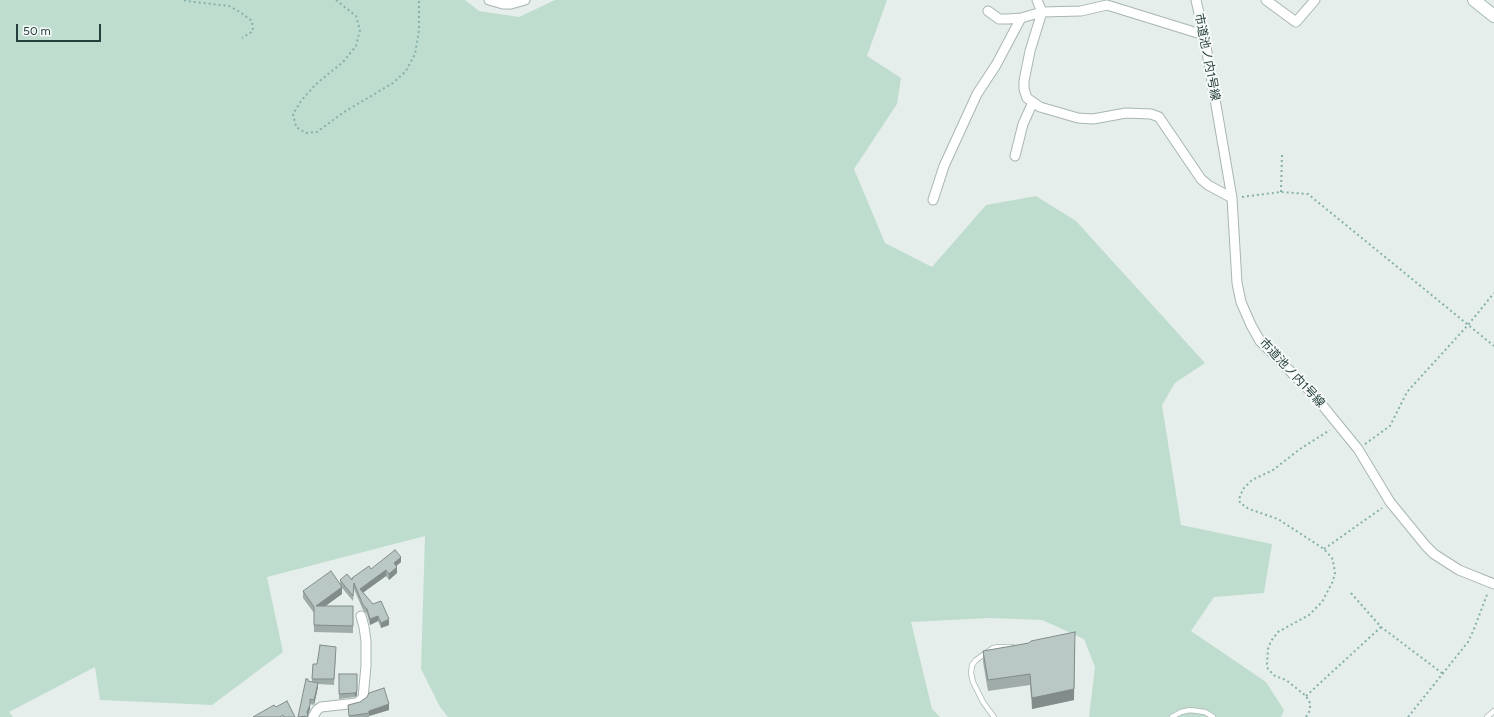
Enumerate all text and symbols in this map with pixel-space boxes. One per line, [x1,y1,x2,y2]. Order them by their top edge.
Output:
street label: 市道池ノ内1号線 [1191,12,1223,102]
scale bar [18,16,103,42]
text: 50 m [23,24,51,38]
street label: 市道池ノ内1号線 [1256,336,1328,410]

